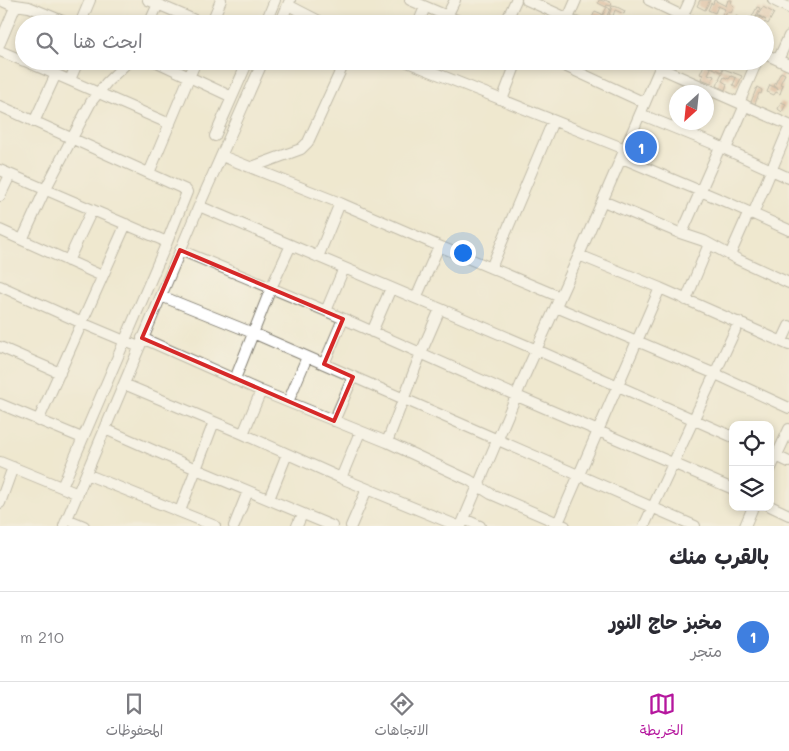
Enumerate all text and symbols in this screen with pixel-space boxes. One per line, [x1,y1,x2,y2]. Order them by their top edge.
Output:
search box [15,15,774,70]
text: ابحث هنا [73,28,143,53]
icon: search [33,29,61,57]
north arrow [669,85,714,130]
pin: 1 [625,128,657,166]
your location [450,240,476,266]
map controls [729,421,774,511]
button: locate [729,421,774,466]
button: layers [729,466,774,511]
text: بالقرب منك [669,542,769,569]
text: مخبز حاج النور [609,609,722,634]
text: 210 m [20,626,64,647]
text: 1 [749,626,757,647]
text: متجر [691,640,722,661]
tab: المحفوظات [106,690,163,743]
tab: الاتجاهات [374,690,429,743]
tab: الخريطة [640,690,683,743]

